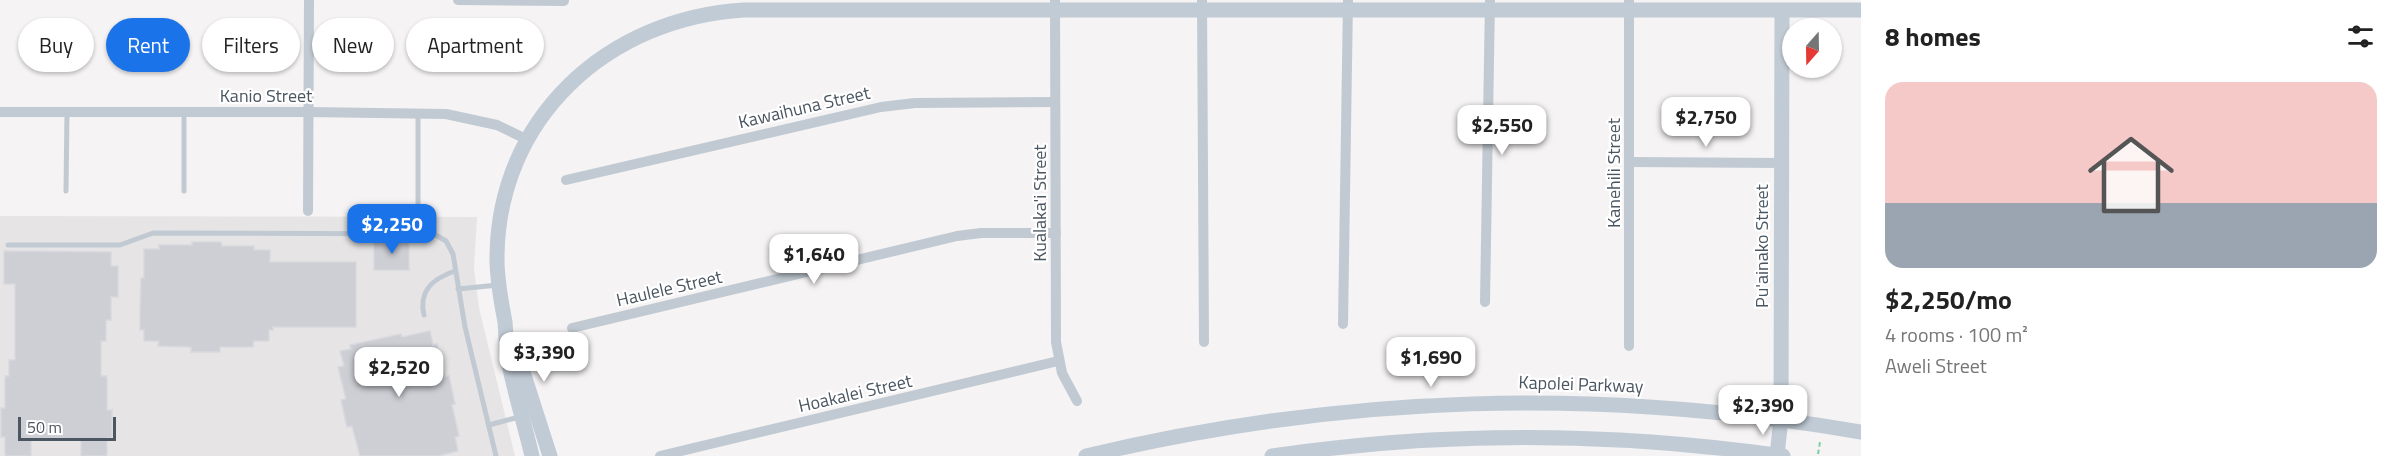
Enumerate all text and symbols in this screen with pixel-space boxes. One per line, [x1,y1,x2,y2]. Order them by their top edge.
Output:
text: 8 homes [1885,17,1981,56]
chip: Buy [18,18,94,72]
chip: Rent [106,18,190,72]
chip: Filters [202,18,300,72]
chip: New [312,18,394,72]
chip: Apartment [406,18,544,72]
north arrow [1782,18,1842,78]
map controls [1782,18,1842,78]
icon: filters [2344,20,2377,53]
street label: Kawaihuna Street [736,79,873,135]
street label: Kanio Street [220,82,313,109]
pin: $2,750 [1657,97,1755,148]
text: $2,750 [1675,101,1737,132]
pin: $2,550 [1453,105,1551,156]
text: $2,550 [1471,109,1533,140]
street label: Kanehili Street [1600,117,1627,228]
icon: home [2077,121,2185,229]
street label: Kualaka'i Street [1026,144,1053,262]
street label: Pu'ainako Street [1748,183,1775,308]
pin: $2,250 [343,204,441,255]
text: $2,250 [361,208,423,239]
pin: $1,640 [765,234,863,285]
text: $1,640 [783,238,845,269]
street label: Haulele Street [614,263,725,313]
text: $2,250/mo [1885,280,2012,319]
text: 4 rooms · 100 m² [1885,319,2028,350]
pin: $3,390 [495,332,593,383]
text: $3,390 [513,336,575,367]
pin: $1,690 [1382,337,1480,388]
text: $1,690 [1400,341,1462,372]
pin: $2,520 [350,347,448,398]
text: Aweli Street [1885,350,1987,381]
text: $2,520 [368,351,430,382]
street label: Hoakalei Street [796,367,915,419]
street label: Kapolei Parkway [1518,368,1644,400]
pin: $2,390 [1714,385,1812,436]
text: $2,390 [1732,389,1794,420]
scale bar [18,414,116,442]
text: 50 m [27,415,62,439]

